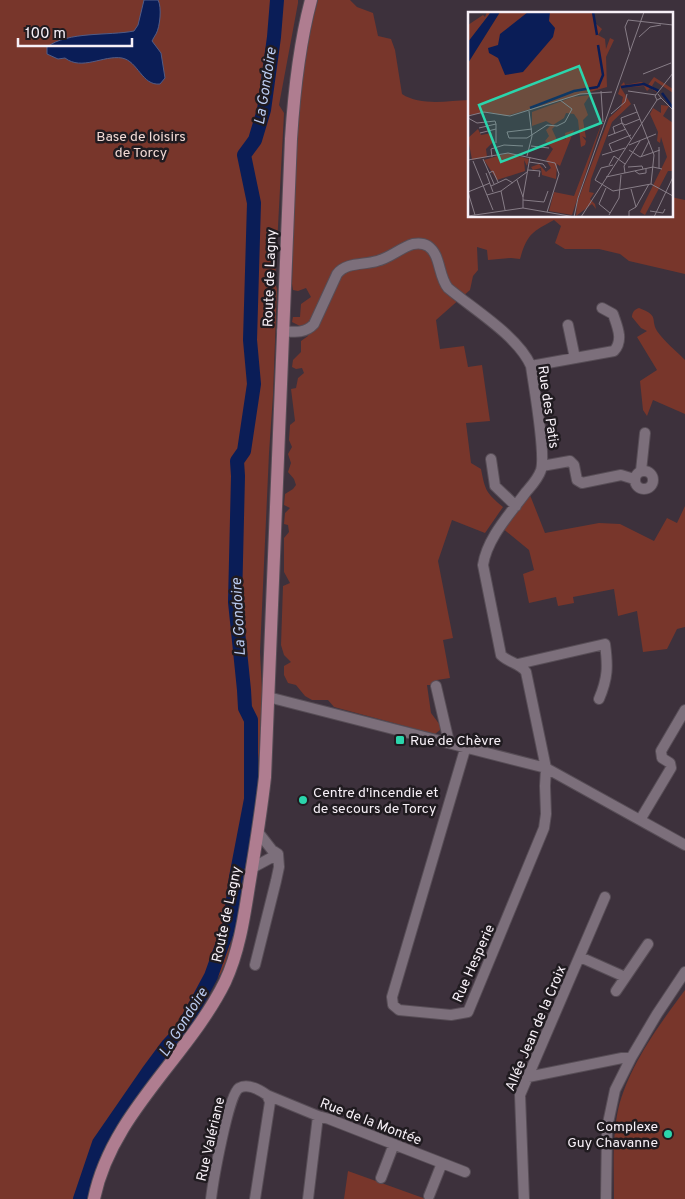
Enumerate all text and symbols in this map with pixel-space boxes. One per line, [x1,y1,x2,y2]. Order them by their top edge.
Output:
inset map [468,12,672,218]
scale bar [18,15,131,47]
text: 100 m [25,25,66,44]
water label: La Gondoire [251,46,282,126]
park label: Base de loisirs de Torcy [96,129,186,162]
street label: Route de Lagny [260,229,281,327]
street label: Rue des Patis [533,365,562,450]
water label: La Gondoire [228,577,251,656]
place label: Rue de Chèvre [410,733,501,750]
marker: Rue de Chèvre [394,734,406,746]
place label: Centre d'incendie et de secours de Torcy [313,785,438,818]
marker: Centre d'incendie et de secours de Torcy [297,794,309,806]
street label: Route de Lagny [209,865,246,964]
street label: Rue Hesperie [450,922,499,1005]
street label: Allée Jean de la Croix [502,963,571,1094]
water label: La Gondoire [156,984,213,1061]
street label: Rue de la Montée [317,1095,424,1150]
street label: Rue Valériane [194,1096,229,1183]
place label: Complexe Guy Chavanne [567,1119,658,1152]
marker: Complexe Guy Chavanne [662,1128,674,1140]

